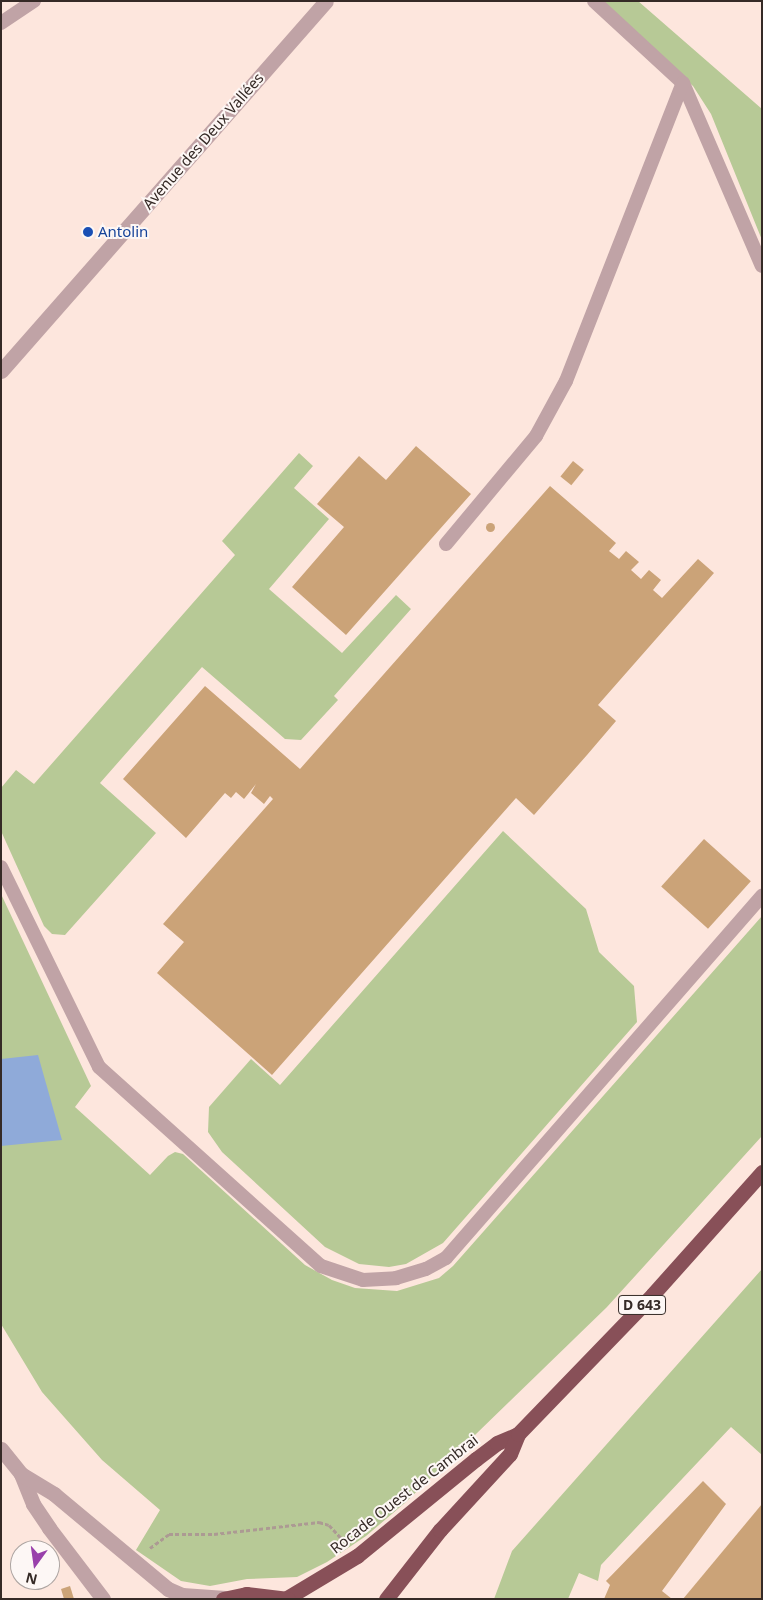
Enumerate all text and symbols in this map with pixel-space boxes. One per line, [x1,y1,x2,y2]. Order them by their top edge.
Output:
street label: Avenue des Deux Vallées [139,69,267,213]
place label: Antolin [98,223,148,241]
marker: Antolin [82,226,94,238]
road number: D 643 [617,1294,667,1316]
street label: Rocade Ouest de Cambrai [327,1431,481,1557]
north arrow [10,1540,60,1590]
text: N [24,1568,39,1590]

